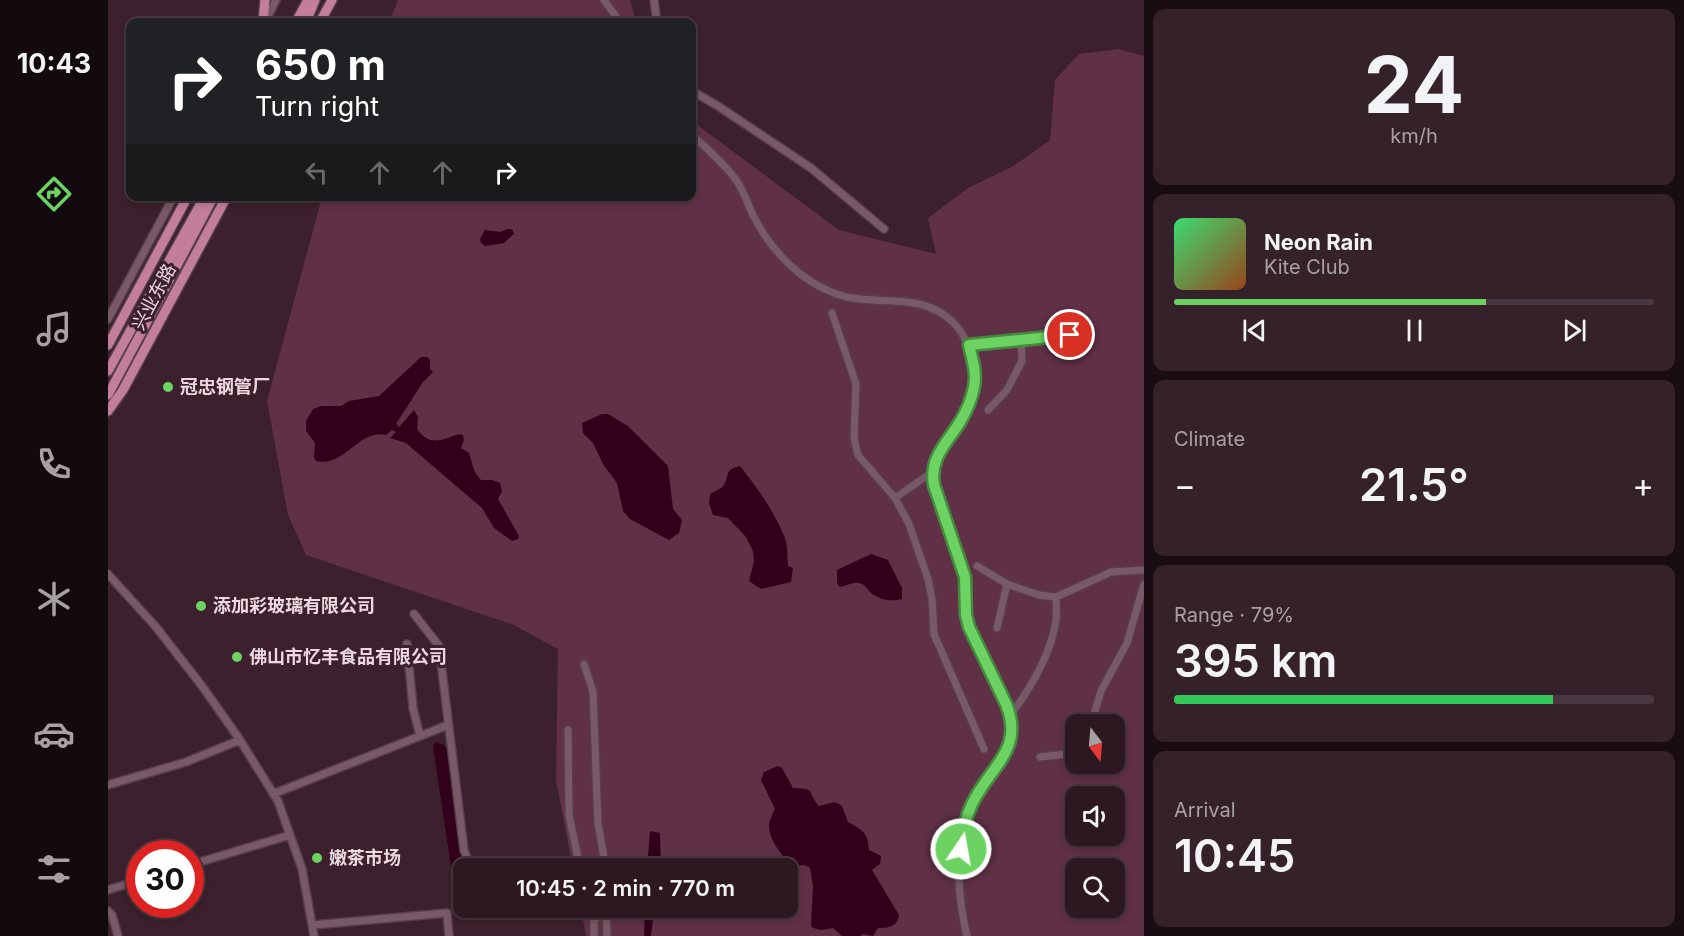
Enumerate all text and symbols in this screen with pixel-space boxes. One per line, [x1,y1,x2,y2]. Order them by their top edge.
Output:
text: 24 [1364,37,1464,132]
text: 650 m [255,39,386,90]
icon: right [156,42,234,120]
text: 10:43 [17,47,91,80]
text: Turn right [255,90,379,123]
text: km/h [1390,124,1438,148]
icon: left [300,156,333,189]
icon: ahead [363,156,396,189]
icon: ahead [426,156,459,189]
icon: right [489,156,522,189]
icon: directions [33,173,75,215]
text: Neon Rain [1264,229,1373,255]
text: Kite Club [1264,255,1350,279]
street label: 兴业东路 [127,260,180,333]
icon: music [33,308,75,350]
pin [1044,309,1095,360]
icon: previous [1238,314,1271,347]
icon: pause [1398,314,1431,347]
icon: next [1558,314,1591,347]
icon: arrive [1053,318,1086,351]
place label: 冠忠钢管厂 [180,376,270,397]
marker: 冠忠钢管厂 [161,380,175,394]
text: Climate [1174,427,1245,451]
icon: phone [33,443,75,485]
text: 21.5° [1359,457,1469,512]
text: − [1174,465,1196,505]
text: + [1632,465,1654,505]
icon: climate [33,578,75,620]
place label: 添加彩玻璃有限公司 [213,595,375,616]
marker: 添加彩玻璃有限公司 [194,599,208,613]
text: Range · 79% [1174,603,1294,627]
text: 395 km [1174,633,1337,688]
place label: 佛山市忆丰食品有限公司 [249,646,447,667]
marker: 佛山市忆丰食品有限公司 [230,650,244,664]
icon: car [33,713,75,755]
north arrow [1065,714,1125,774]
map controls [1065,714,1125,918]
button: sound [1065,786,1125,846]
text: Arrival [1174,798,1236,822]
position arrow [929,817,993,881]
text: 10:45 [1174,828,1295,883]
speed limit sign: 30 [126,840,204,918]
place label: 嫩茶市场 [329,847,401,868]
icon: filters [33,848,75,890]
marker: 嫩茶市场 [310,851,324,865]
button: search [1065,858,1125,918]
text: 10:45 · 2 min · 770 m [516,875,735,901]

